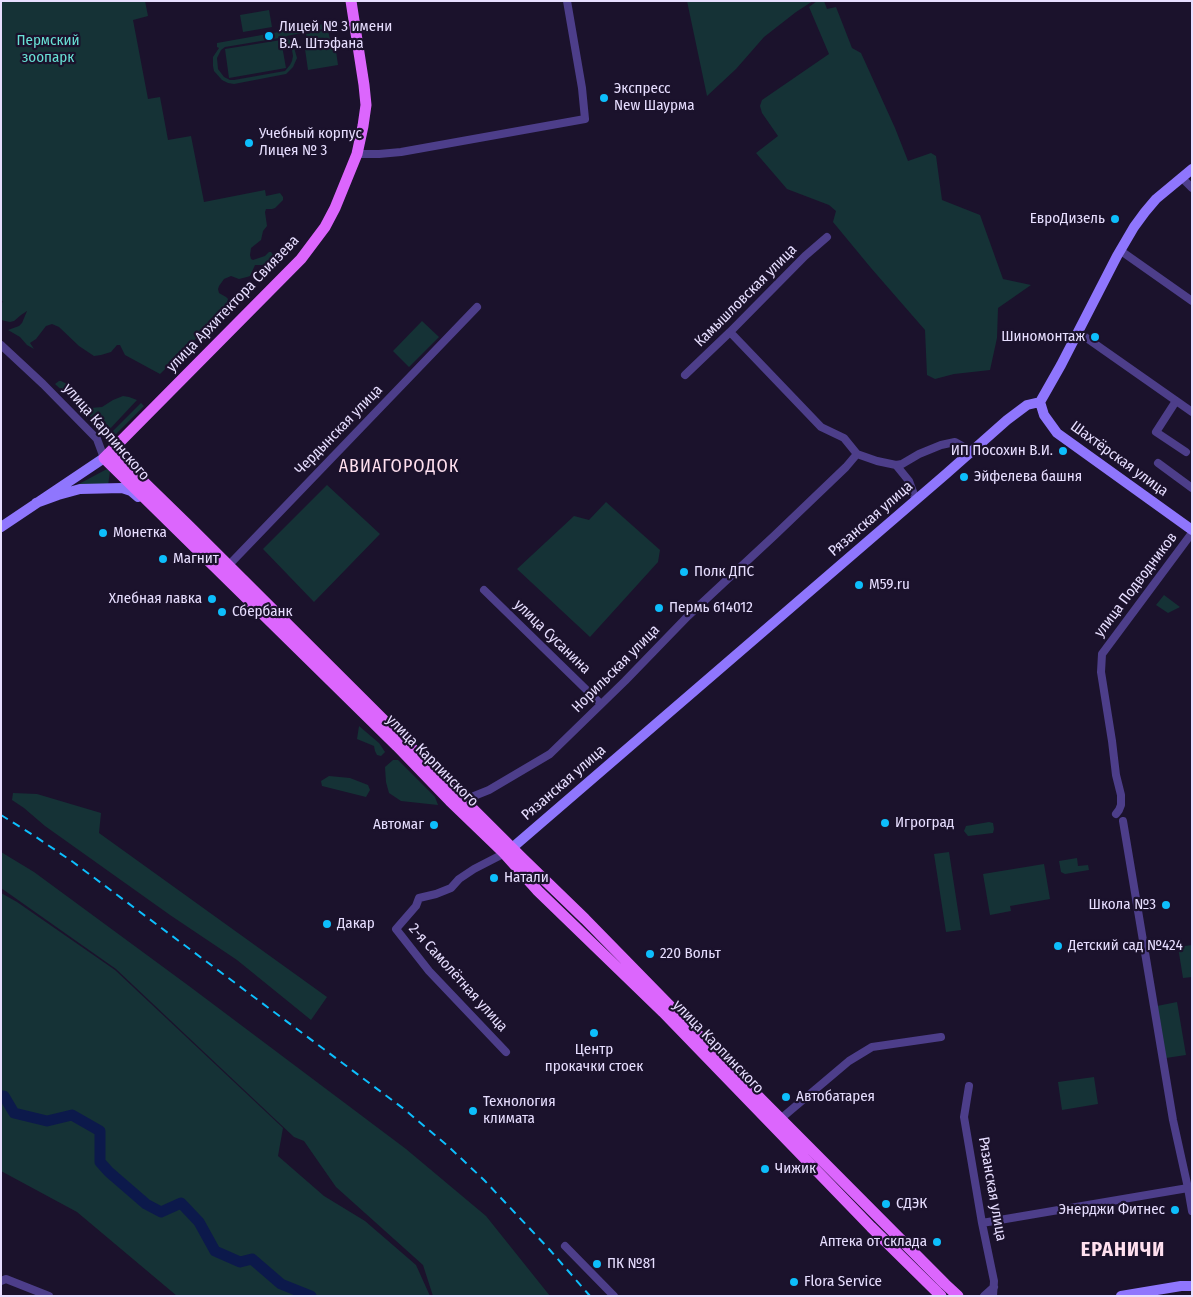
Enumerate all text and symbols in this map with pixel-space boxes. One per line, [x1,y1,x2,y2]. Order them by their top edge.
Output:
place label: Лицей № 3 имени В.А. Штэфана [279,18,392,53]
marker: Лицей № 3 имени В.А. Штэфана [263,30,275,42]
park label: Пермский зоопарк [16,32,80,67]
place label: Экспресс New Шаурма [614,80,694,115]
marker: Экспресс New Шаурма [598,92,610,104]
place label: Учебный корпус Лицея № 3 [259,125,362,160]
marker: Учебный корпус Лицея № 3 [243,137,255,149]
place label: ЕвроДизель [1030,210,1105,228]
marker: ЕвроДизель [1109,213,1121,225]
street label: улица Архитектора Свиязева [163,232,303,376]
street label: Камышловская улица [691,241,801,351]
place label: Шиномонтаж [1001,328,1085,346]
marker: Шиномонтаж [1089,331,1101,343]
street label: улица Карпинского [59,380,153,484]
street label: Чердынская улица [292,381,386,479]
street label: Шахтёрская улица [1067,417,1171,501]
place label: ИП Посохин В.И. [951,442,1053,460]
marker: ИП Посохин В.И. [1057,445,1069,457]
district label: АВИАГОРОДОК [337,456,461,478]
place label: Эйфелева башня [974,468,1082,486]
marker: Эйфелева башня [958,471,970,483]
street label: Рязанская улица [825,478,917,560]
place label: Монетка [113,524,167,542]
marker: Монетка [97,527,109,539]
street label: улица Подводников [1091,529,1181,641]
place label: Магнит [173,550,219,568]
marker: Магнит [157,553,169,565]
place label: Полк ДПС [694,563,754,581]
marker: Полк ДПС [678,566,690,578]
place label: M59.ru [869,576,910,594]
marker: M59.ru [853,579,865,591]
place label: Хлебная лавка [109,590,202,608]
marker: Хлебная лавка [206,593,218,605]
street label: улица Сусанина [510,596,594,678]
place label: Пермь 614012 [669,599,753,617]
marker: Пермь 614012 [653,602,665,614]
place label: Сбербанк [232,603,293,621]
marker: Сбербанк [216,606,228,618]
street label: Норильская улица [568,621,664,717]
street label: улица Карпинского [382,711,482,811]
street label: Рязанская улица [518,742,610,824]
place label: Игроград [895,814,954,832]
place label: Автомаг [373,816,424,834]
marker: Игроград [879,817,891,829]
marker: Автомаг [428,819,440,831]
place label: Натали [504,869,549,887]
marker: Натали [488,872,500,884]
place label: Школа №3 [1089,896,1156,914]
marker: Школа №3 [1160,899,1172,911]
place label: Дакар [337,915,375,933]
marker: Дакар [321,918,333,930]
street label: 2-я Самолётная улица [405,920,511,1036]
place label: Детский сад №424 [1068,937,1183,955]
marker: Детский сад №424 [1052,940,1064,952]
place label: 220 Вольт [660,945,721,963]
marker: 220 Вольт [644,948,656,960]
street label: улица Карпинского [669,997,767,1097]
marker: Центр прокачки стоек [588,1027,600,1039]
place label: Центр прокачки стоек [545,1041,643,1076]
place label: Автобатарея [796,1088,875,1106]
marker: Автобатарея [780,1091,792,1103]
place label: Технология климата [483,1093,556,1128]
marker: Технология климата [467,1105,479,1117]
street label: Рязанская улица [974,1135,1010,1243]
place label: Чижик [775,1160,816,1178]
marker: Чижик [759,1163,771,1175]
place label: СДЭК [896,1195,927,1213]
marker: СДЭК [880,1198,892,1210]
place label: Энерджи Фитнес [1059,1201,1165,1219]
marker: Энерджи Фитнес [1169,1204,1181,1216]
place label: Аптека от склада [820,1233,927,1251]
marker: Аптека от склада [931,1236,943,1248]
district label: ЕРАНИЧИ [1080,1238,1166,1262]
place label: ПК №81 [607,1255,656,1273]
marker: ПК №81 [591,1258,603,1270]
place label: Flora Service [804,1273,882,1291]
marker: Flora Service [788,1276,800,1288]

